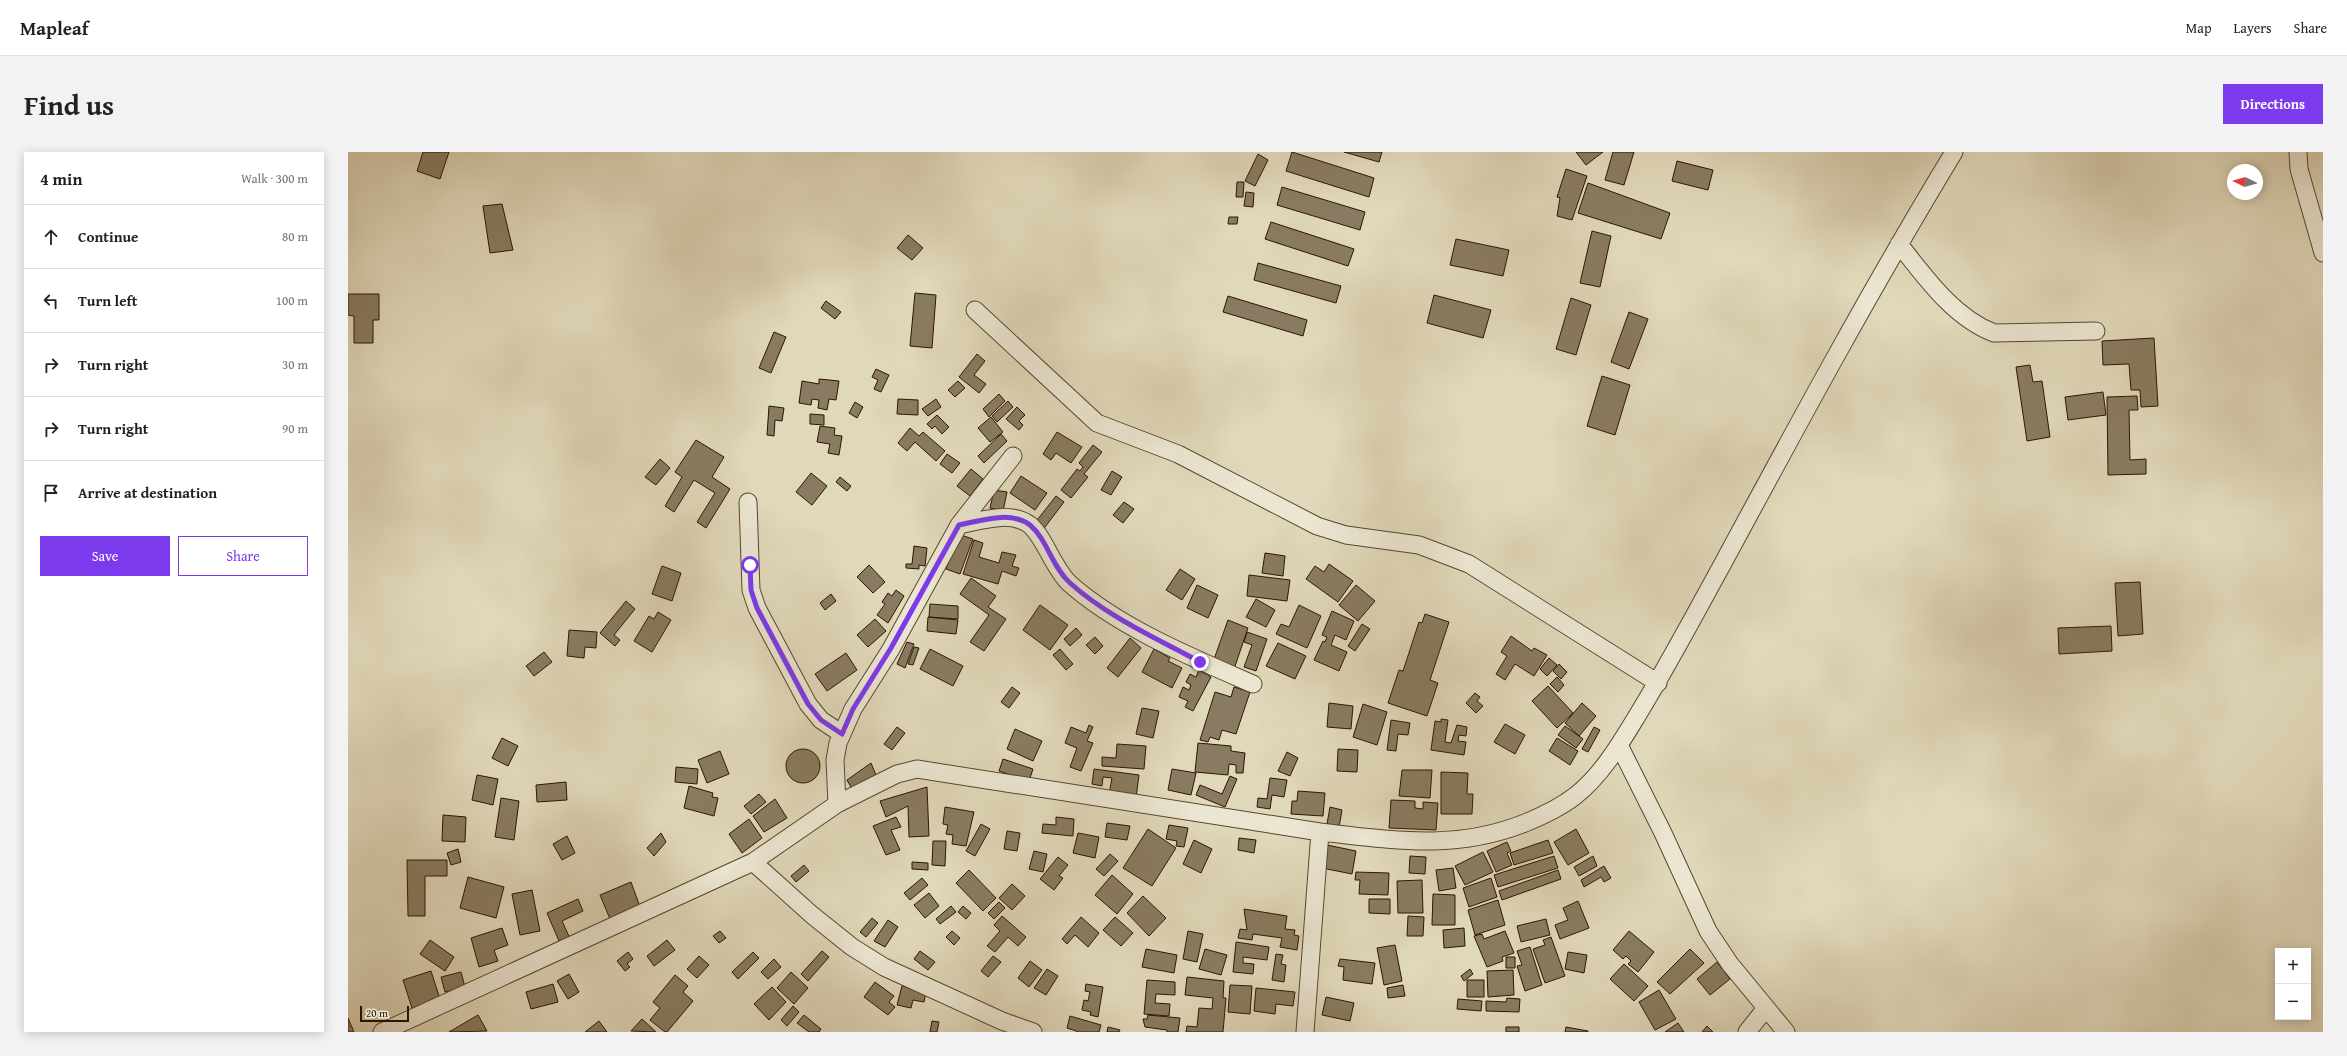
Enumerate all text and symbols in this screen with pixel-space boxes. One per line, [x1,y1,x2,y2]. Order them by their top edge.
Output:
text: Mapleaf [20,14,89,42]
text: Map [2186,18,2212,38]
text: Layers [2234,18,2272,38]
text: Share [2294,18,2327,38]
text: Find us [24,84,114,125]
button: Directions [2223,84,2323,124]
north arrow [2227,164,2263,200]
text: 4 min [40,166,82,191]
text: Walk · 300 m [241,169,308,188]
icon: ahead [40,226,62,248]
text: Continue [78,226,139,247]
text: 80 m [282,227,308,246]
icon: left [40,290,62,312]
text: Turn left [78,290,137,311]
text: 100 m [276,291,308,310]
icon: right [40,354,62,376]
text: Turn right [78,354,149,375]
text: 30 m [282,355,308,374]
icon: right [40,418,62,440]
text: Turn right [78,418,149,439]
text: 90 m [282,419,308,438]
icon: arrive [40,482,62,504]
text: Arrive at destination [78,482,217,503]
button: Save [40,536,170,576]
button: Share [178,536,308,576]
route start [741,556,759,574]
route end [1191,653,1209,671]
map controls [2275,948,2311,1020]
button: + [2275,948,2311,984]
button: − [2275,984,2311,1020]
scale bar [360,1004,409,1023]
text: 20 m [366,1005,388,1021]

